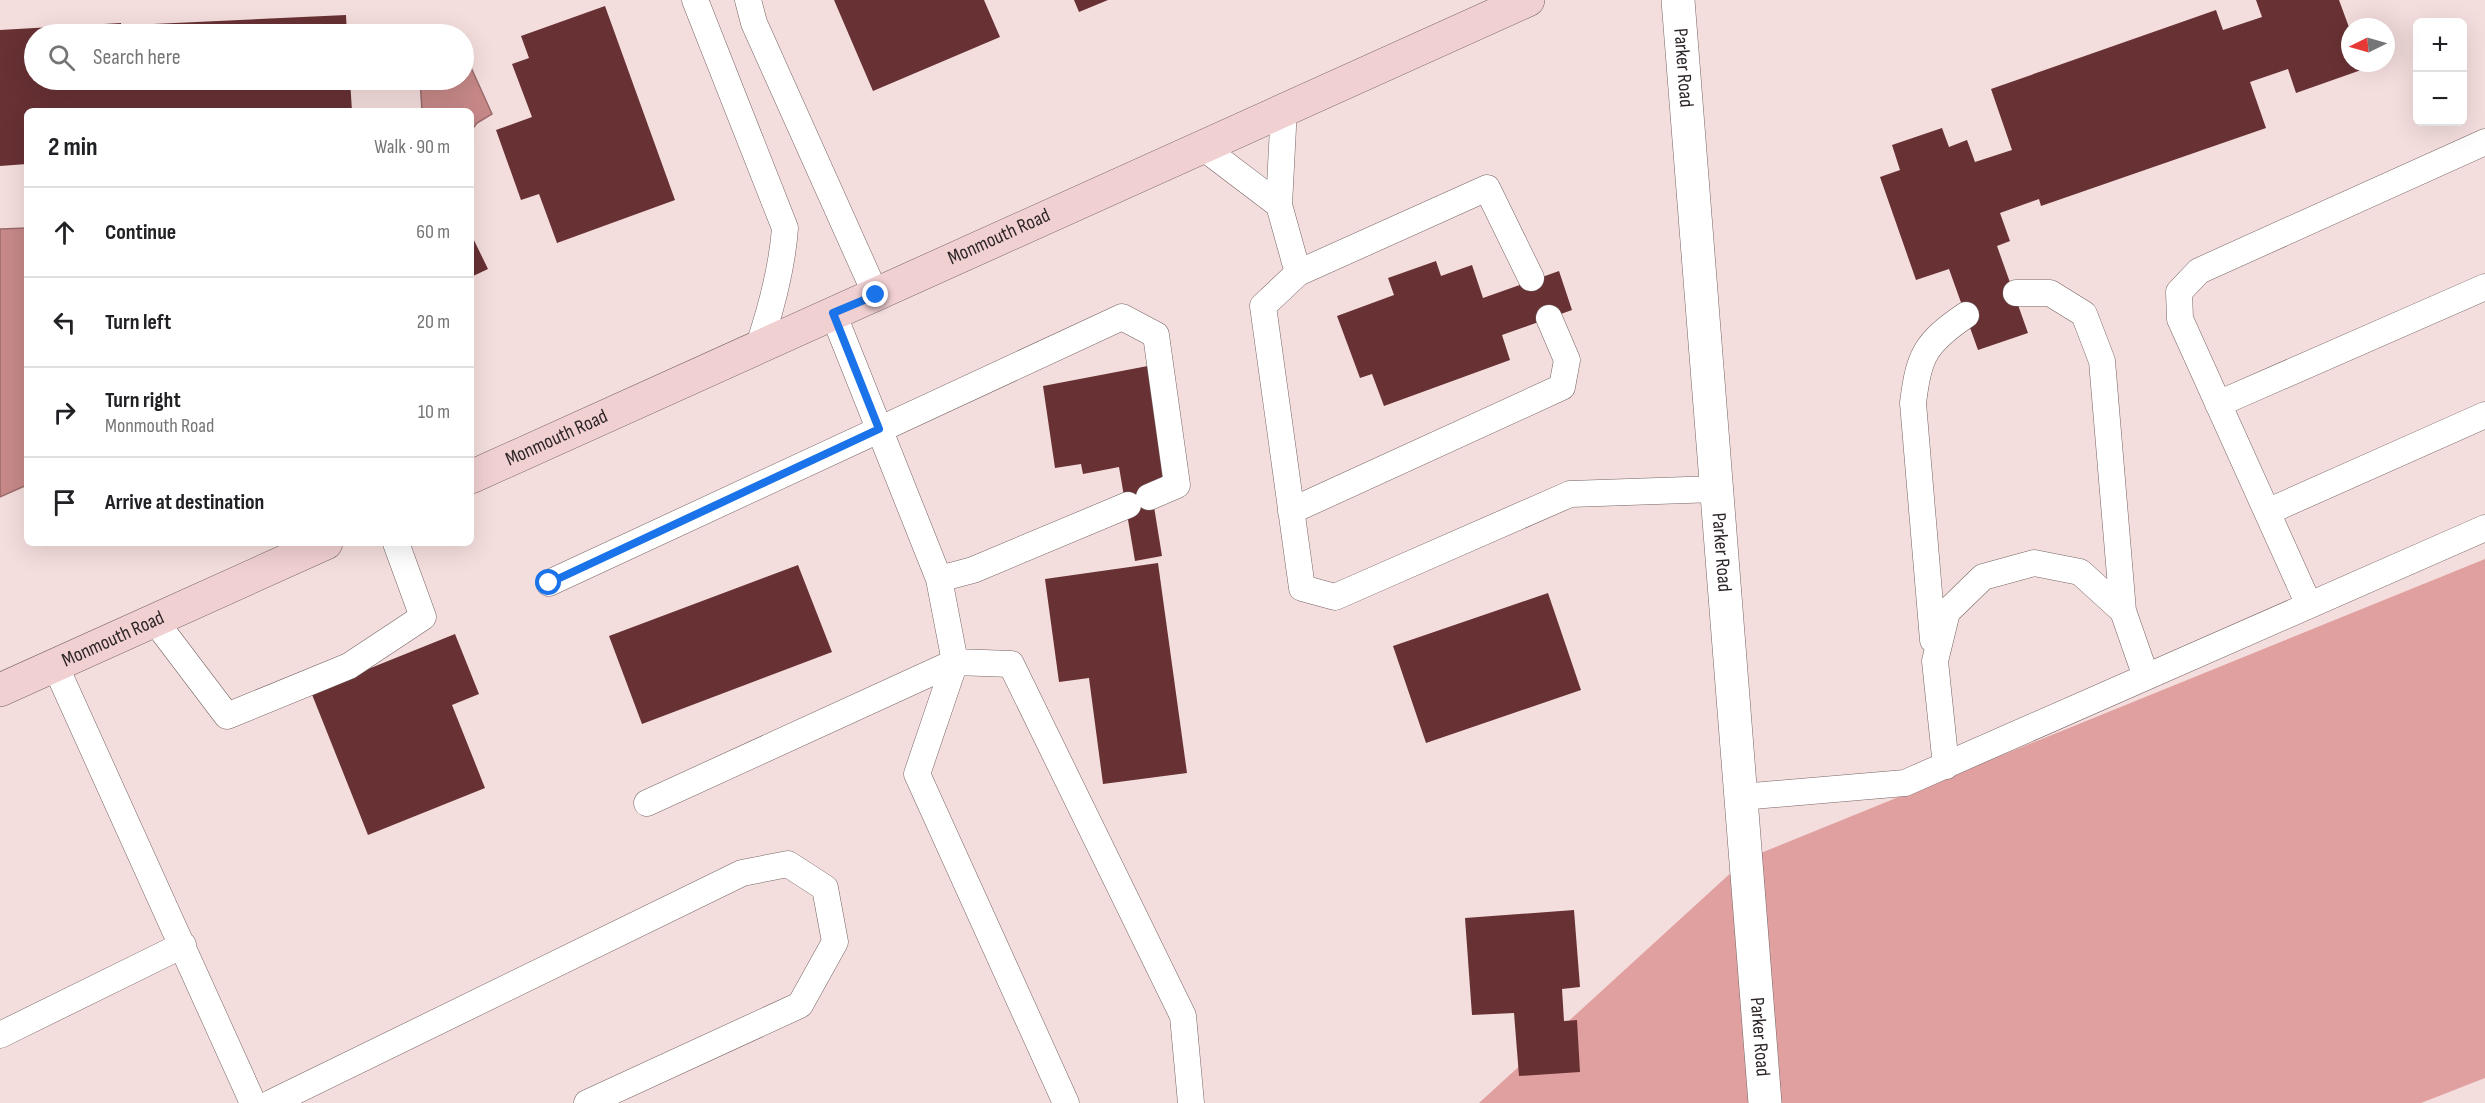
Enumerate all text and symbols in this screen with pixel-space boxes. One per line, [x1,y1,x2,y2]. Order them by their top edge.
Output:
north arrow [2341,18,2395,72]
map controls [2413,18,2467,126]
button: + [2413,18,2467,72]
search box [24,24,474,90]
street label: Parker Road [1668,27,1698,108]
icon: search [45,41,78,74]
text: Search here [93,44,180,71]
button: − [2413,72,2467,126]
text: 2 min [48,132,98,163]
text: Walk · 90 m [374,135,450,159]
street label: Monmouth Road [944,203,1054,270]
icon: ahead [48,216,81,249]
text: Continue [105,219,176,246]
text: 60 m [416,220,450,244]
route end [862,281,888,307]
icon: left [48,306,81,339]
text: Turn left [105,309,171,336]
text: 20 m [417,310,450,334]
text: Turn right [105,387,181,414]
icon: right [48,396,81,429]
text: 10 m [418,400,450,424]
street label: Monmouth Road [502,404,611,472]
text: Monmouth Road [105,414,214,438]
icon: arrive [48,486,81,519]
text: Arrive at destination [105,489,264,516]
street label: Parker Road [1706,512,1737,593]
route start [535,569,561,595]
street label: Monmouth Road [58,606,168,672]
street label: Parker Road [1745,996,1775,1077]

